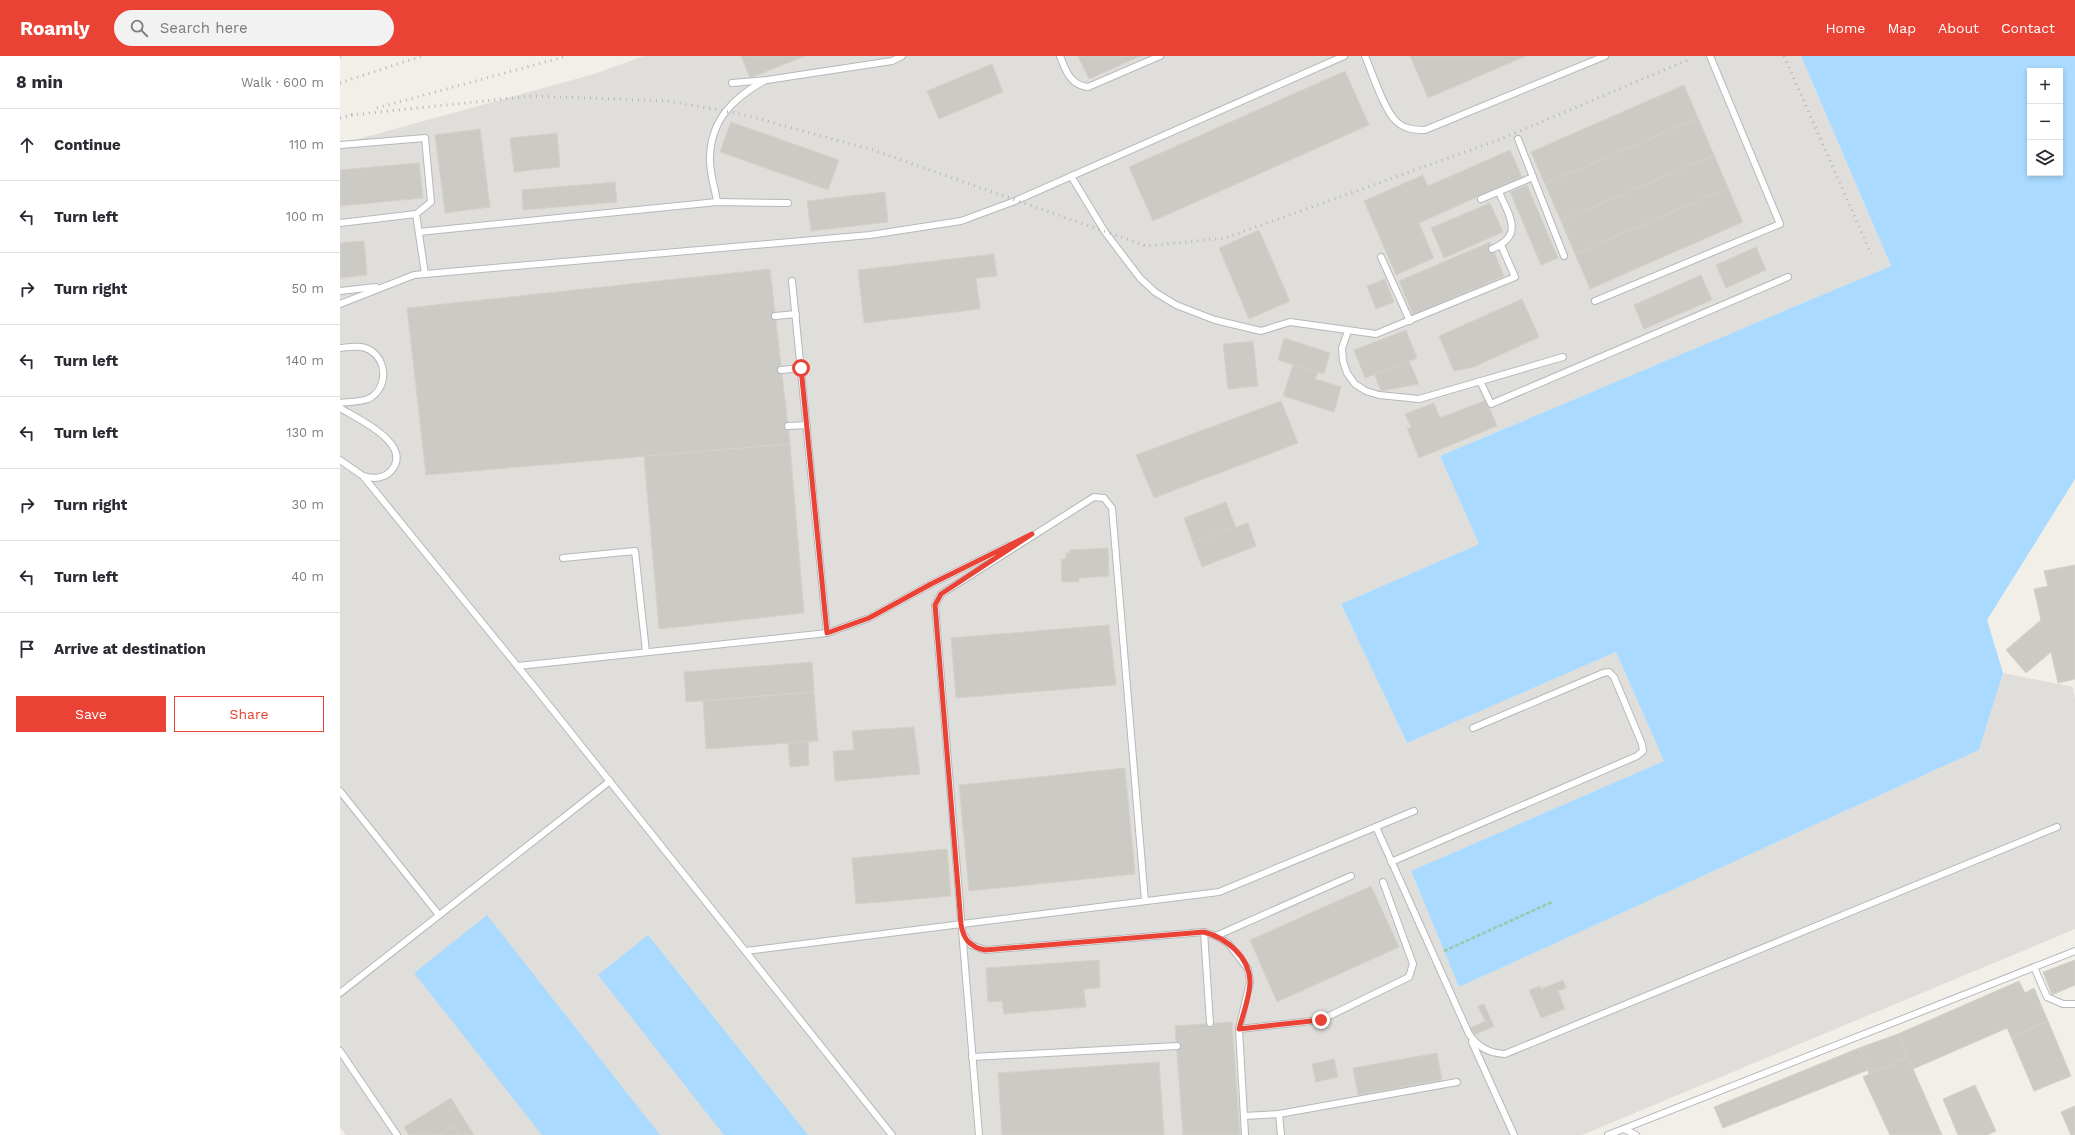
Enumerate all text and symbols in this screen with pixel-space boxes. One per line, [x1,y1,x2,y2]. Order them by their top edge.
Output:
search box [114,10,394,46]
text: Roamly [20,17,90,40]
icon: search [128,17,150,39]
text: Search here [160,19,248,37]
text: Home [1825,20,1865,36]
text: Map [1887,20,1916,36]
text: About [1938,20,1979,36]
text: Contact [2001,20,2055,36]
map controls [2027,68,2063,176]
button: + [2027,68,2063,104]
text: 8 min [16,72,63,92]
text: Walk · 600 m [241,75,324,90]
button: − [2027,104,2063,140]
icon: ahead [16,134,38,156]
text: Continue [54,136,121,154]
text: 110 m [289,137,324,152]
button: layers [2027,140,2063,176]
icon: left [16,206,38,228]
text: Turn left [54,208,118,226]
text: 100 m [286,209,324,224]
icon: right [16,278,38,300]
text: Turn right [54,280,127,298]
text: 50 m [292,281,324,296]
icon: left [16,350,38,372]
text: Turn left [54,352,118,370]
text: 140 m [286,353,324,368]
route start [792,359,810,377]
icon: left [16,422,38,444]
text: Turn left [54,424,118,442]
text: 130 m [286,425,324,440]
icon: right [16,494,38,516]
text: Turn right [54,496,127,514]
text: 30 m [292,497,324,512]
icon: left [16,566,38,588]
text: Turn left [54,568,118,586]
text: 40 m [291,569,324,584]
icon: arrive [16,638,38,660]
text: Arrive at destination [54,640,206,658]
button: Save [16,696,166,732]
button: Share [174,696,324,732]
route end [1312,1011,1330,1029]

